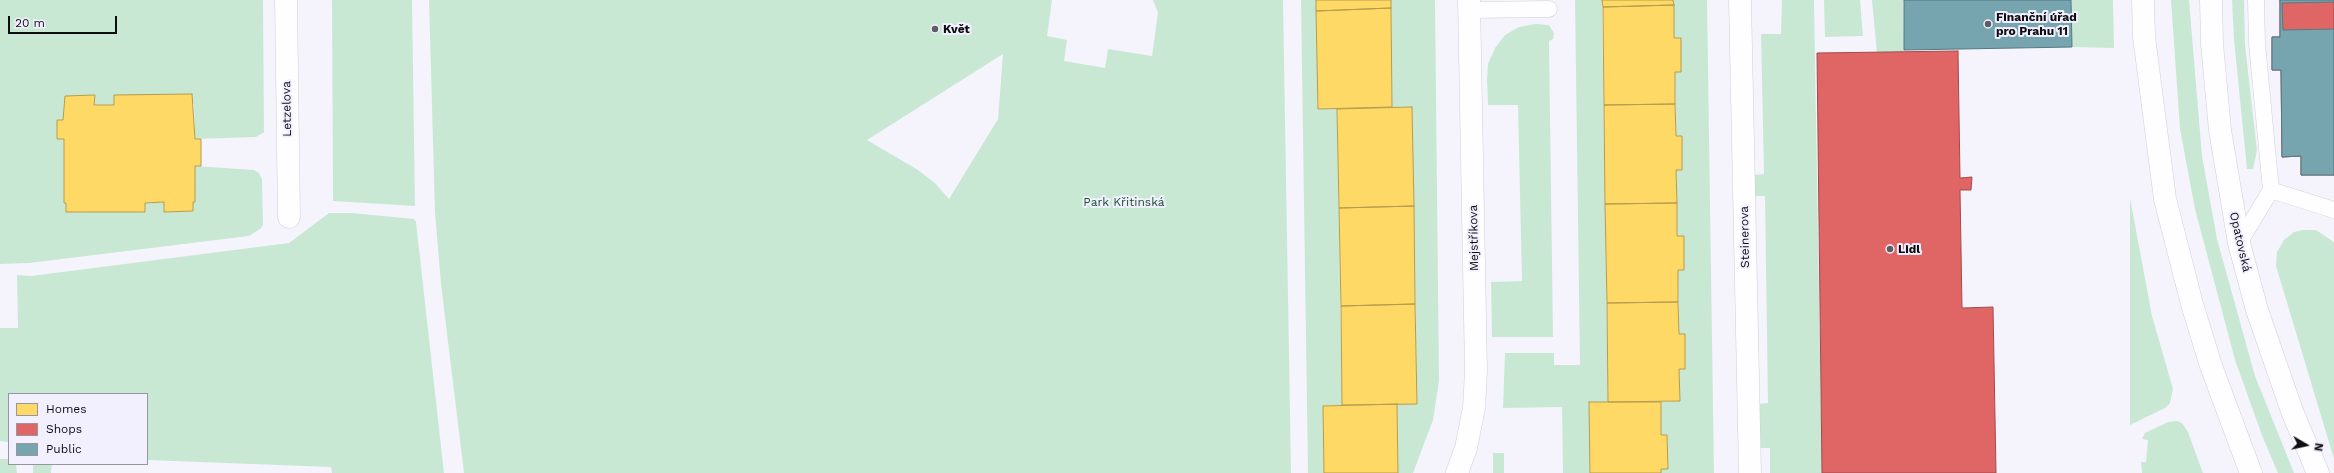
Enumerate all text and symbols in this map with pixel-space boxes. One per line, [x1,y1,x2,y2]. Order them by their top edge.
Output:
scale bar [10,8,119,34]
place label: Finanční úřad pro Prahu 11 [1996,10,2077,38]
text: 20 m [15,16,45,30]
marker: Finanční úřad pro Prahu 11 [1983,19,1993,29]
place label: Květ [943,22,970,36]
marker: Květ [930,24,940,34]
street label: Letzelova [279,81,295,137]
park label: Park Křitinská [1083,195,1165,209]
street label: Mejstříkova [1466,205,1482,271]
street label: Steinerova [1737,206,1753,268]
street label: Opatovská [2226,211,2254,273]
place label: Lidl [1898,242,1920,256]
marker: Lidl [1885,244,1895,254]
legend [8,393,148,465]
text: Homes [46,402,87,416]
text: Shops [46,422,82,436]
north arrow [2286,425,2326,465]
text: Public [46,442,82,456]
text: N [2311,442,2325,452]

